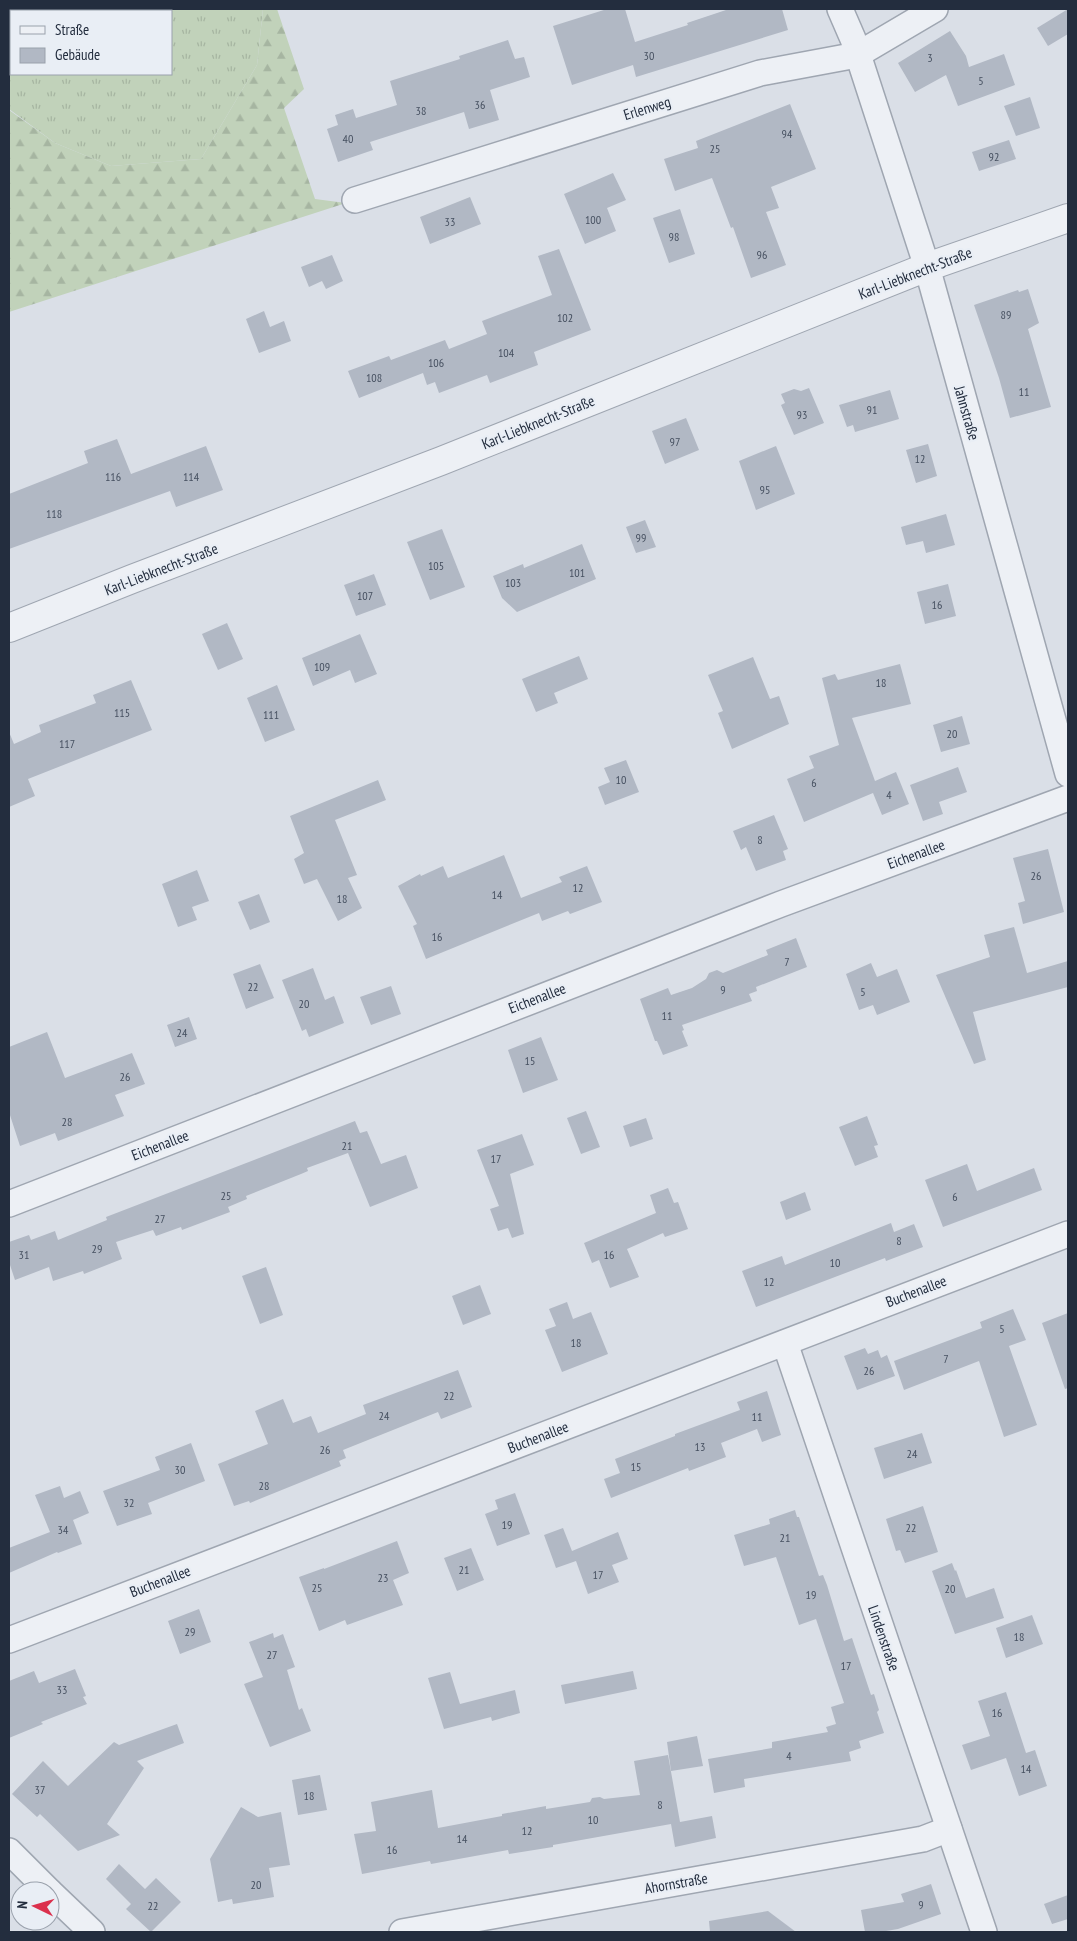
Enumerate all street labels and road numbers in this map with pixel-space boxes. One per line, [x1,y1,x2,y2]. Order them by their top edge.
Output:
street label: Erlenweg [621,92,673,124]
street label: Karl-Liebknecht-Straße [856,243,974,303]
street label: Jahnstraße [950,383,984,442]
street label: Karl-Liebknecht-Straße [479,391,597,453]
street label: Karl-Liebknecht-Straße [102,539,220,599]
street label: Eichenallee [885,835,947,873]
street label: Eichenallee [506,978,568,1018]
street label: Eichenallee [129,1125,191,1165]
street label: Buchenallee [883,1271,949,1311]
street label: Buchenallee [505,1417,571,1457]
street label: Buchenallee [127,1561,193,1601]
street label: Lindenstraße [864,1603,904,1673]
street label: Ahornstraße [643,1868,709,1898]

